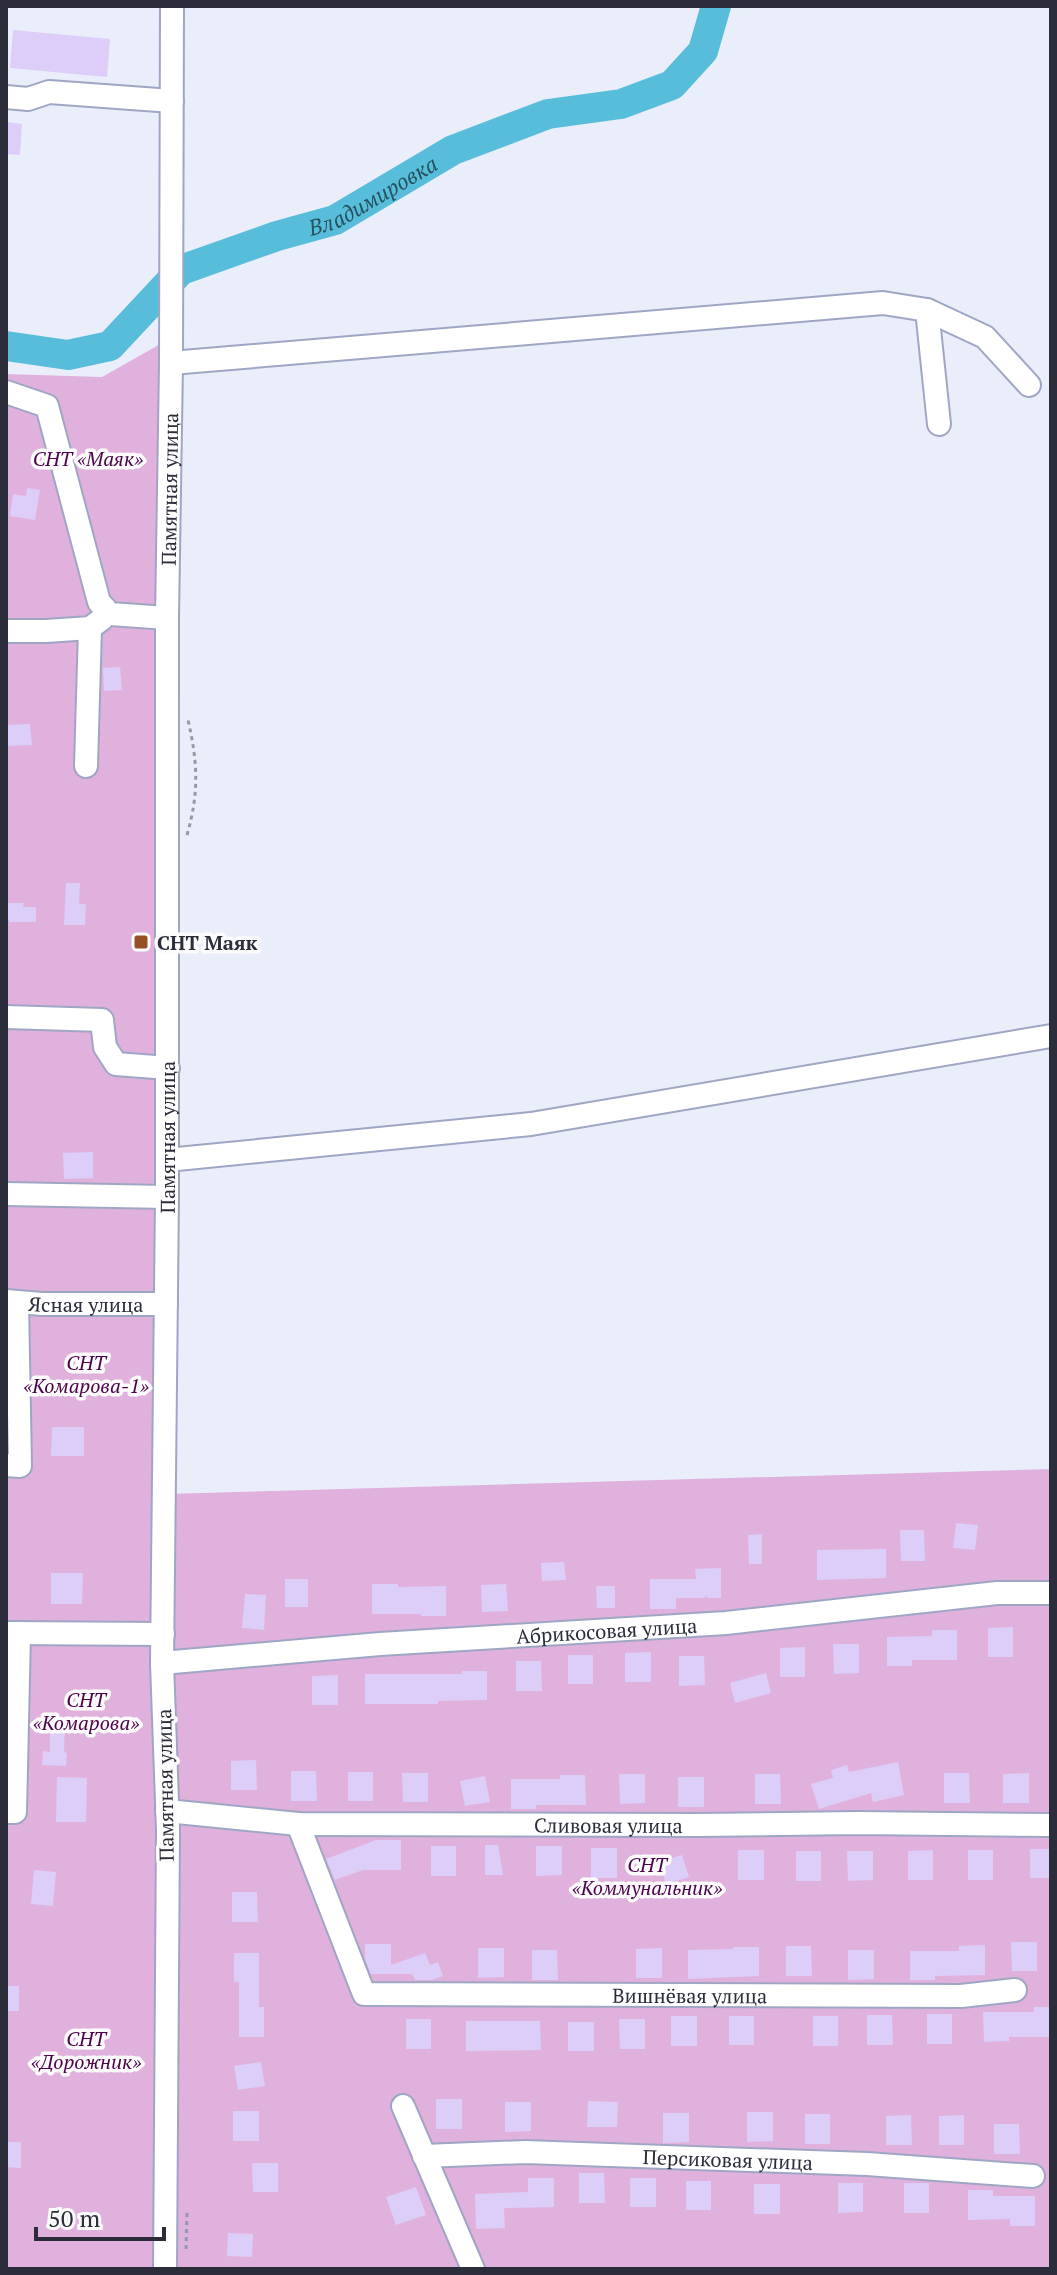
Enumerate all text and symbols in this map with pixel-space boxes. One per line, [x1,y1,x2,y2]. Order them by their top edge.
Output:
water label: Владимировка [304,148,442,242]
street label: Памятная улица [154,413,184,566]
park label: СНТ «Маяк» [33,445,144,472]
place label: СНТ Маяк [157,929,258,956]
marker: СНТ Маяк [132,933,150,951]
street label: Памятная улица [153,1061,181,1214]
street label: Ясная улица [27,1289,143,1318]
park label: СНТ «Комарова-1» [23,1349,150,1399]
street label: Абрикосовая улица [516,1611,698,1649]
park label: СНТ «Комарова» [32,1686,140,1736]
street label: Памятная улица [150,1708,180,1862]
street label: Сливовая улица [534,1811,683,1838]
park label: СНТ «Коммунальник» [571,1851,723,1901]
street label: Вишнёвая улица [612,1981,767,2009]
park label: СНТ «Дорожник» [31,2025,142,2075]
street label: Персиковая улица [642,2143,813,2176]
scale bar [36,2191,164,2241]
text: 50 m [48,2202,100,2234]

